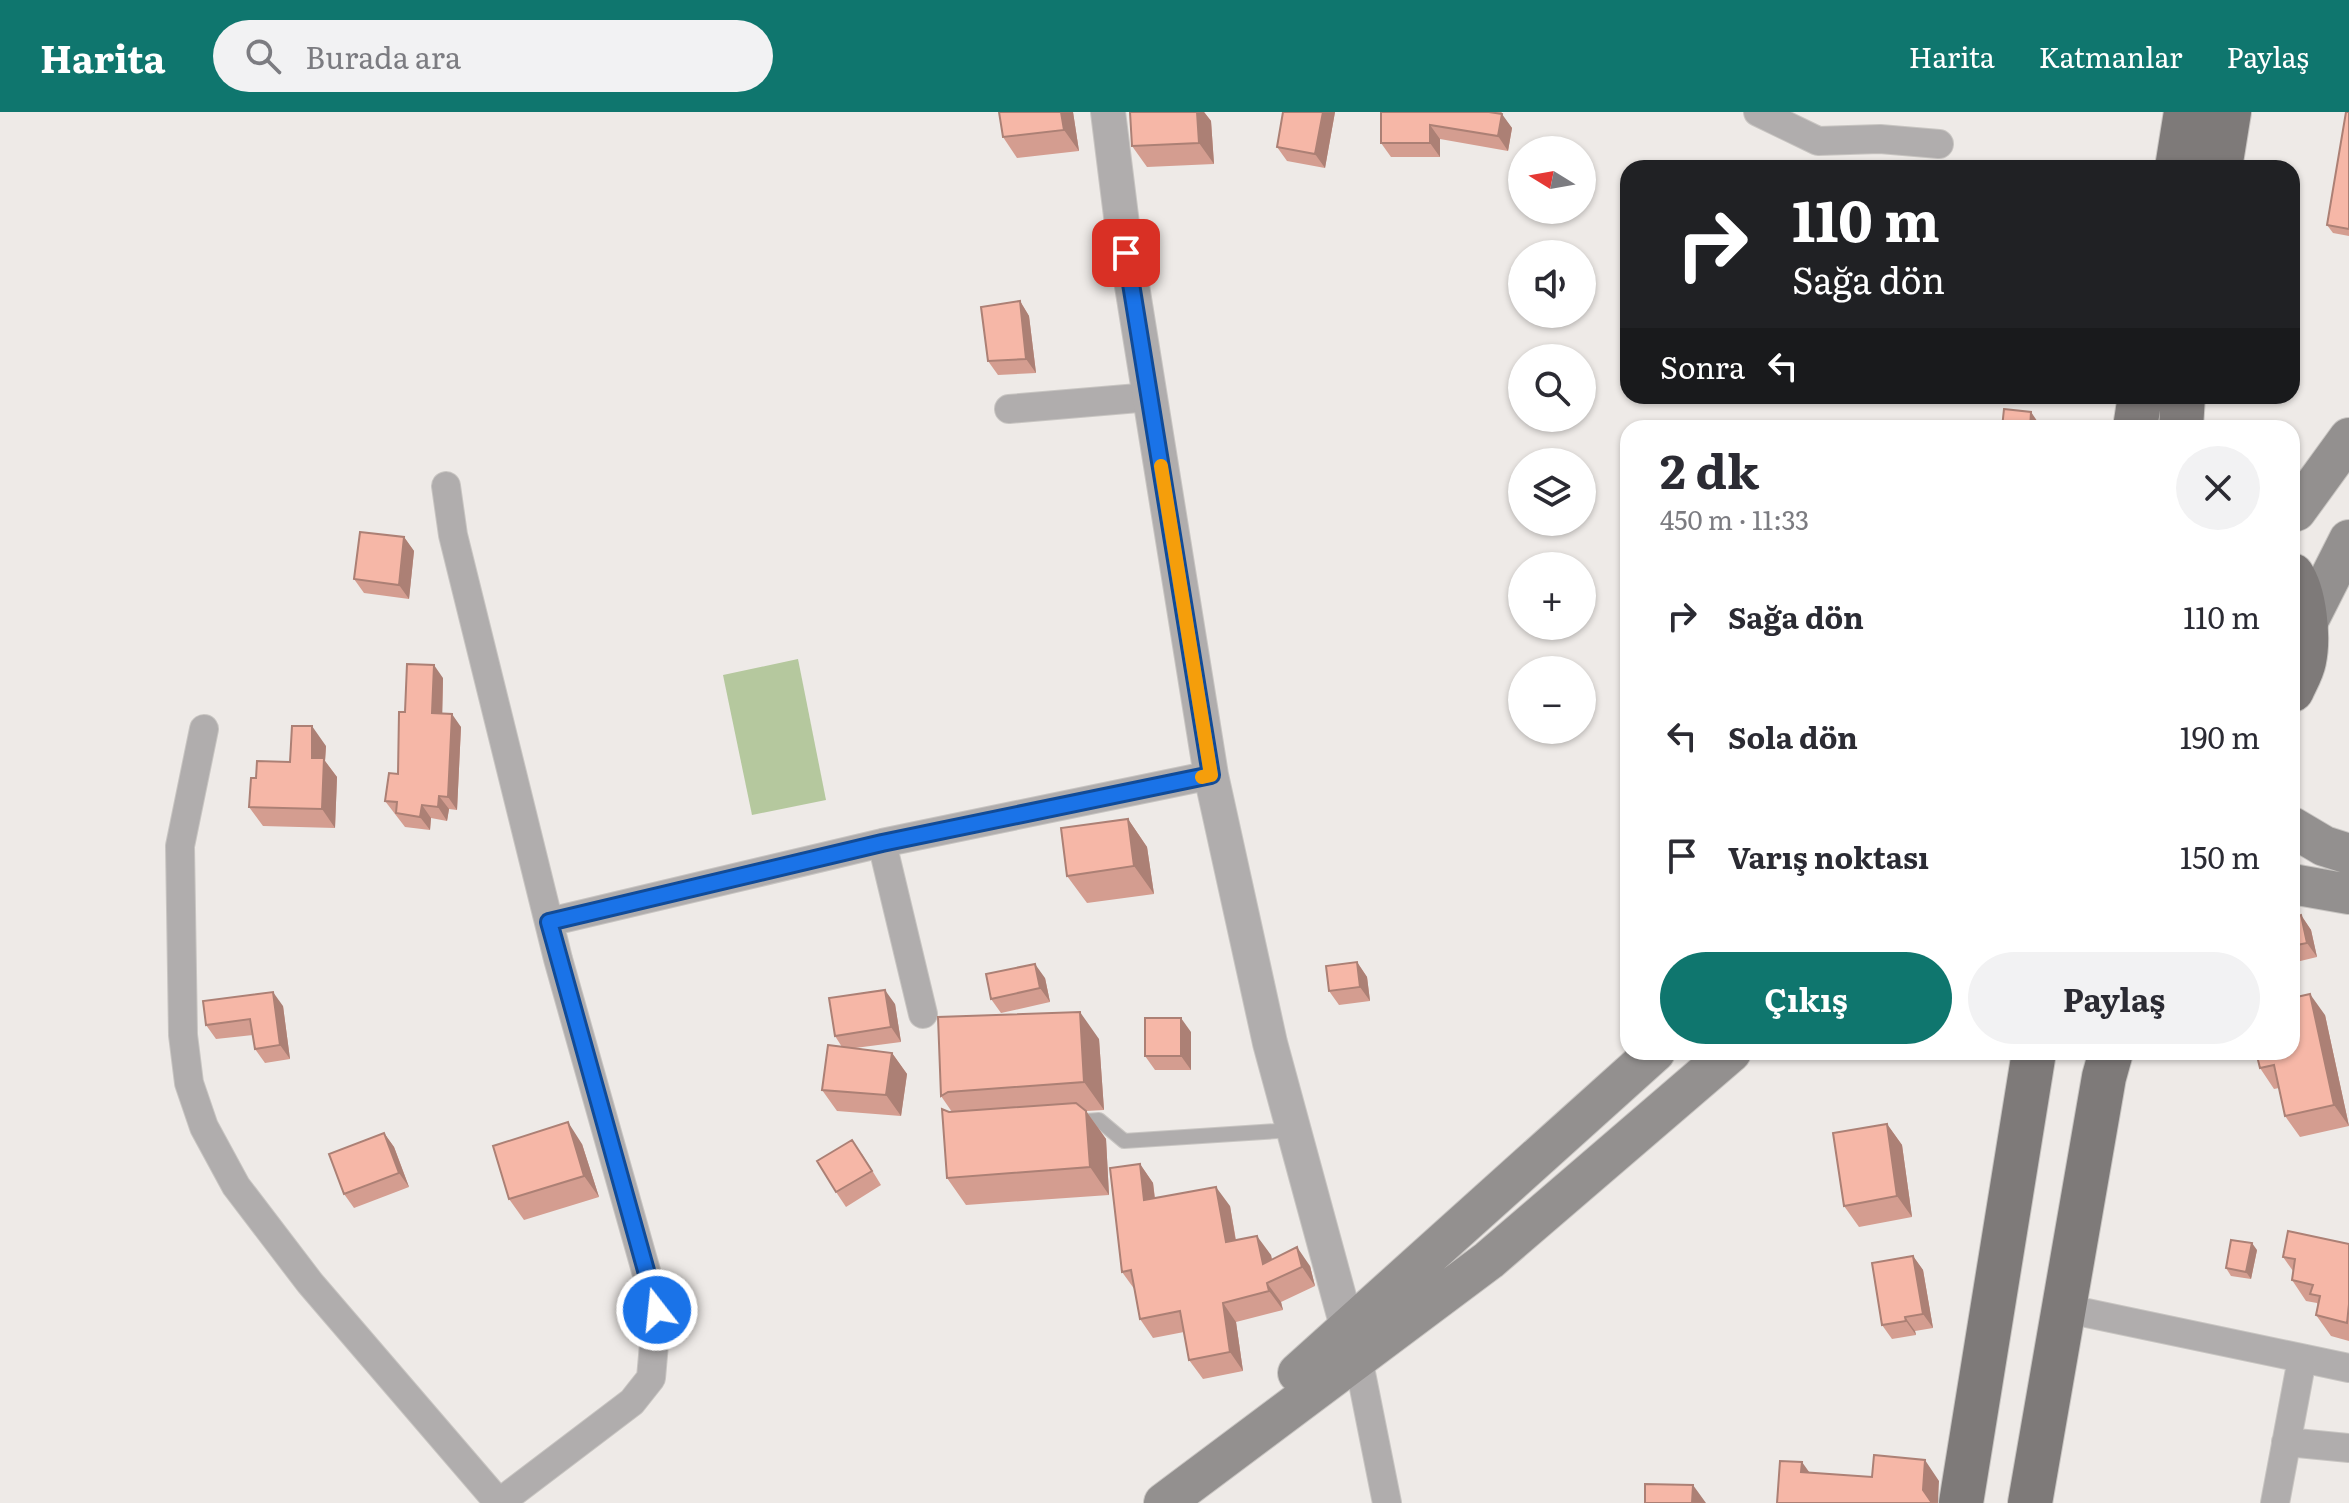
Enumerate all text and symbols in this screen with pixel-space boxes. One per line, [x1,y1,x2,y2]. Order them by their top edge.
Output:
search box [213,20,773,92]
text: Harita [40,28,165,85]
icon: search [241,34,285,78]
text: Burada ara [305,34,461,78]
text: Harita [1909,35,1995,77]
text: Katmanlar [2039,35,2182,77]
text: Paylaş [2226,35,2309,77]
north arrow [1508,136,1596,224]
map controls [1508,136,1596,744]
text: 110 m [1792,176,1940,259]
icon: right [1660,192,1764,296]
pin [1092,219,1160,287]
icon: arrive [1104,231,1148,275]
button: sound [1508,240,1596,328]
text: Sağa dön [1792,252,1945,305]
button: search [1508,344,1596,432]
text: Sonra [1660,344,1745,388]
icon: left [1761,344,1805,388]
text: 2 dk [1660,433,1759,504]
button: close [2176,446,2260,530]
button: layers [1508,448,1596,536]
text: 450 m · 11:33 [1660,499,1809,538]
button: + [1508,552,1596,640]
icon: right [1660,594,1704,638]
text: Sağa dön [1728,594,1864,638]
text: 110 m [2183,594,2260,638]
button: − [1508,656,1596,744]
icon: left [1660,714,1704,758]
text: Sola dön [1728,714,1858,758]
text: 190 m [2180,714,2260,758]
icon: arrive [1660,834,1704,878]
text: Varış noktası [1728,834,1929,878]
text: 150 m [2180,834,2260,878]
button: Çıkış [1660,952,1952,1044]
button: Paylaş [1968,952,2260,1044]
position arrow [615,1268,699,1352]

